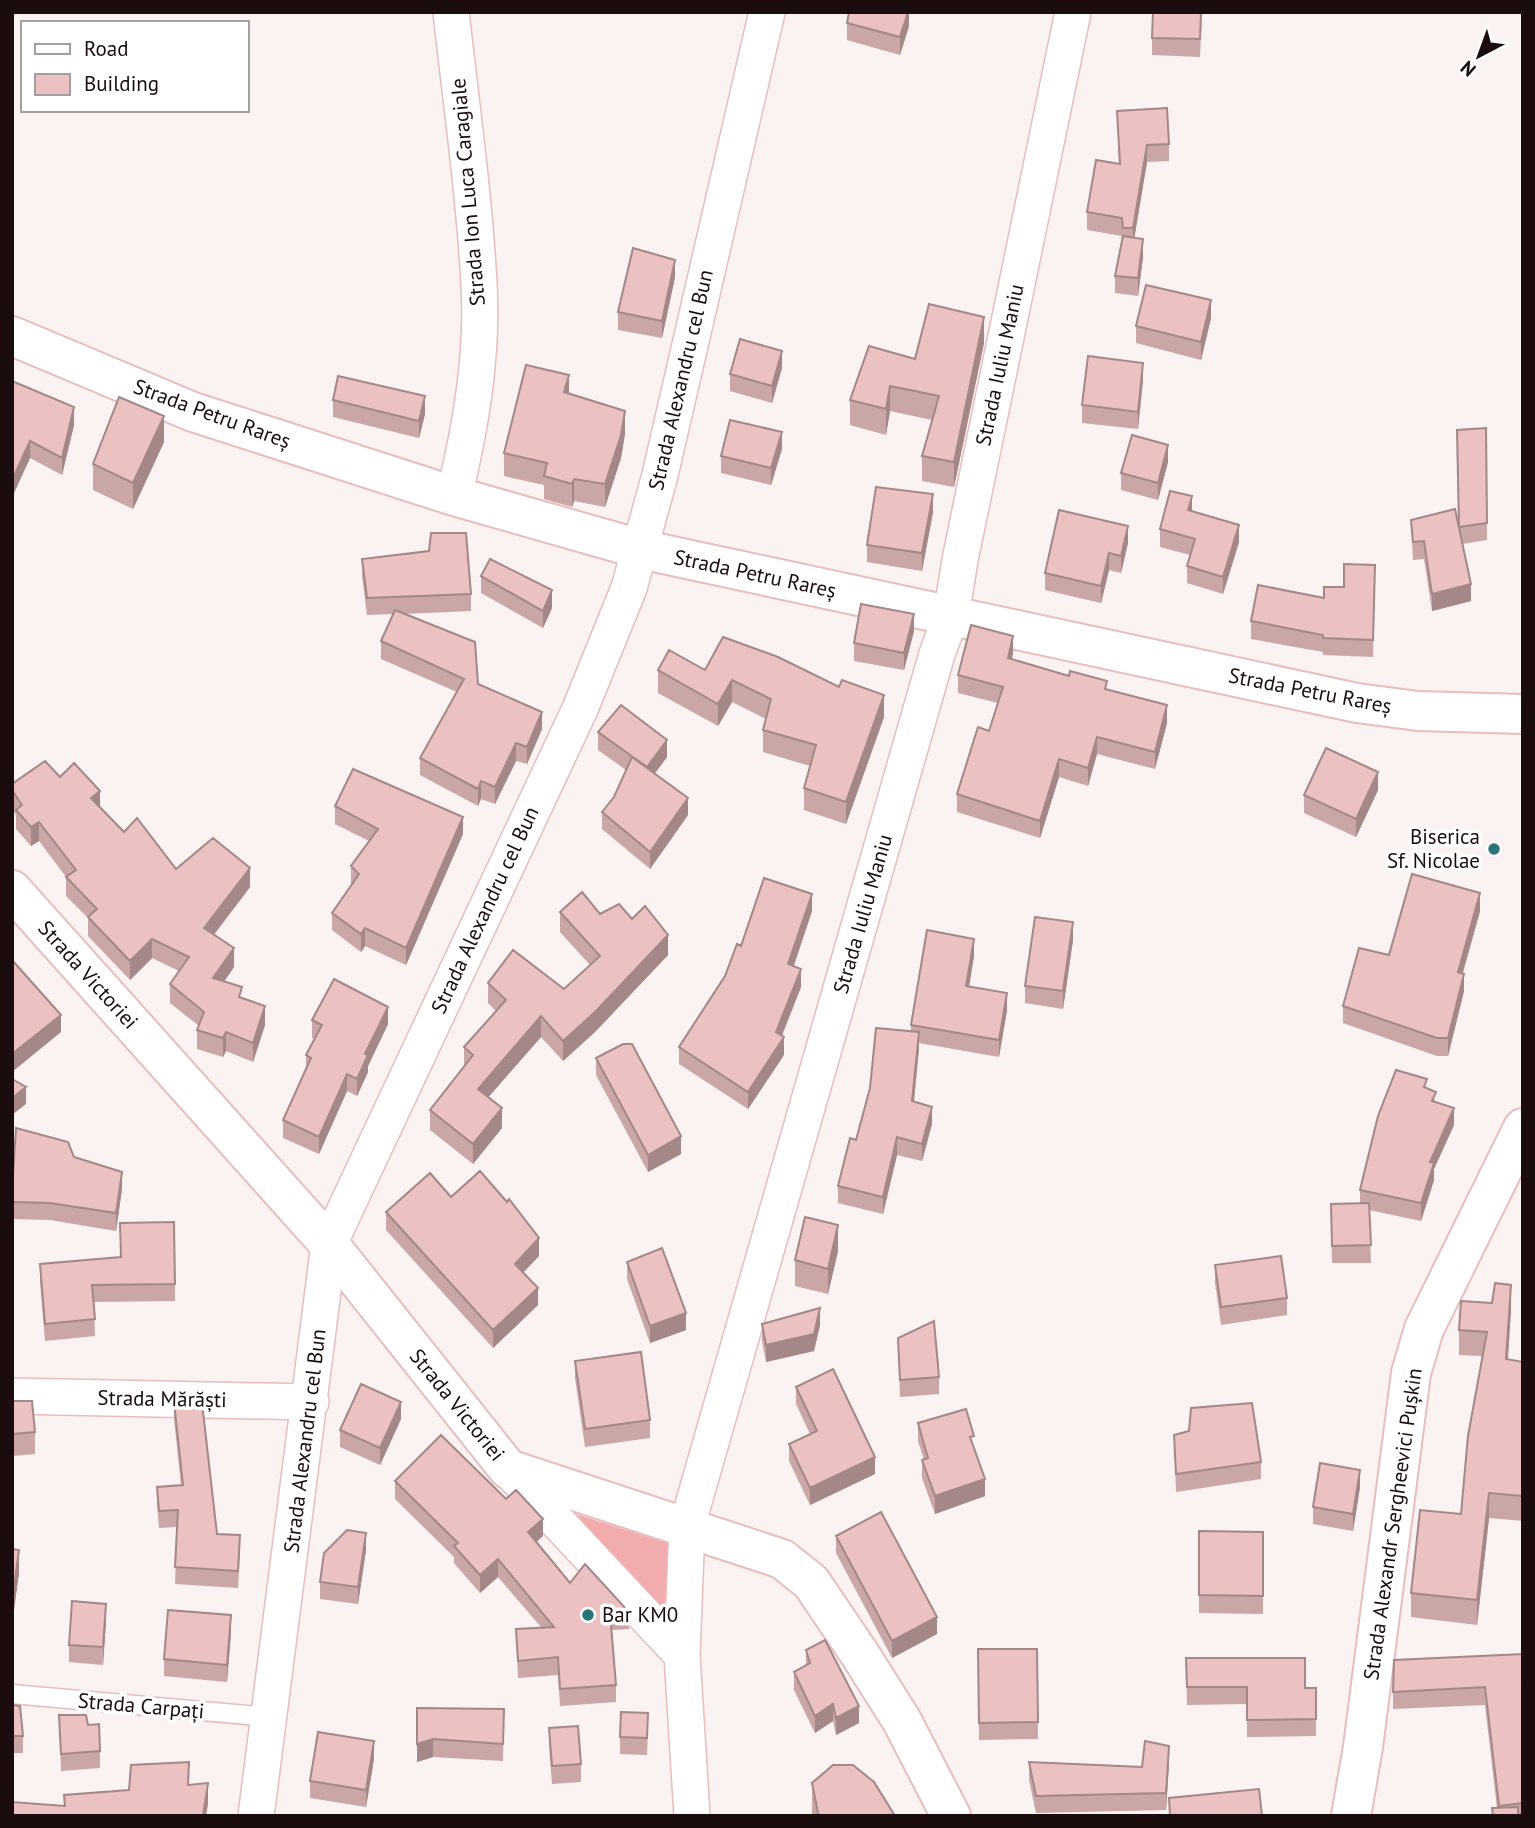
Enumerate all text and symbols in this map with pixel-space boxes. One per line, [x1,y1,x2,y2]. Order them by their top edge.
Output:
legend [21,21,248,112]
north arrow [1444,21,1514,91]
text: Road [84,35,128,62]
text: N [1455,56,1480,82]
text: Building [84,70,159,97]
street label: Strada Ion Luca Caragiale [444,77,491,307]
street label: Strada Alexandru cel Bun [642,267,719,493]
street label: Strada Iuliu Maniu [969,282,1030,448]
street label: Strada Petru Rareș [130,373,294,454]
street label: Strada Petru Rareș [671,543,839,604]
street label: Strada Petru Rareș [1226,661,1394,720]
street label: Strada Alexandru cel Bun [425,802,544,1018]
place label: Biserica Sf. Nicolae [1387,823,1480,874]
street label: Strada Iuliu Maniu [827,831,898,997]
marker: Biserica Sf. Nicolae [1486,841,1502,857]
street label: Strada Victoriei [33,915,144,1035]
street label: Strada Alexandru cel Bun [277,1327,332,1555]
street label: Strada Victoriei [404,1343,511,1466]
street label: Strada Alexandr Sergheevici Pușkin [1357,1366,1428,1682]
street label: Strada Mărăști [97,1384,227,1413]
place label: Bar KM0 [602,1601,678,1628]
marker: Bar KM0 [580,1607,596,1623]
street label: Strada Carpați [77,1687,205,1724]

